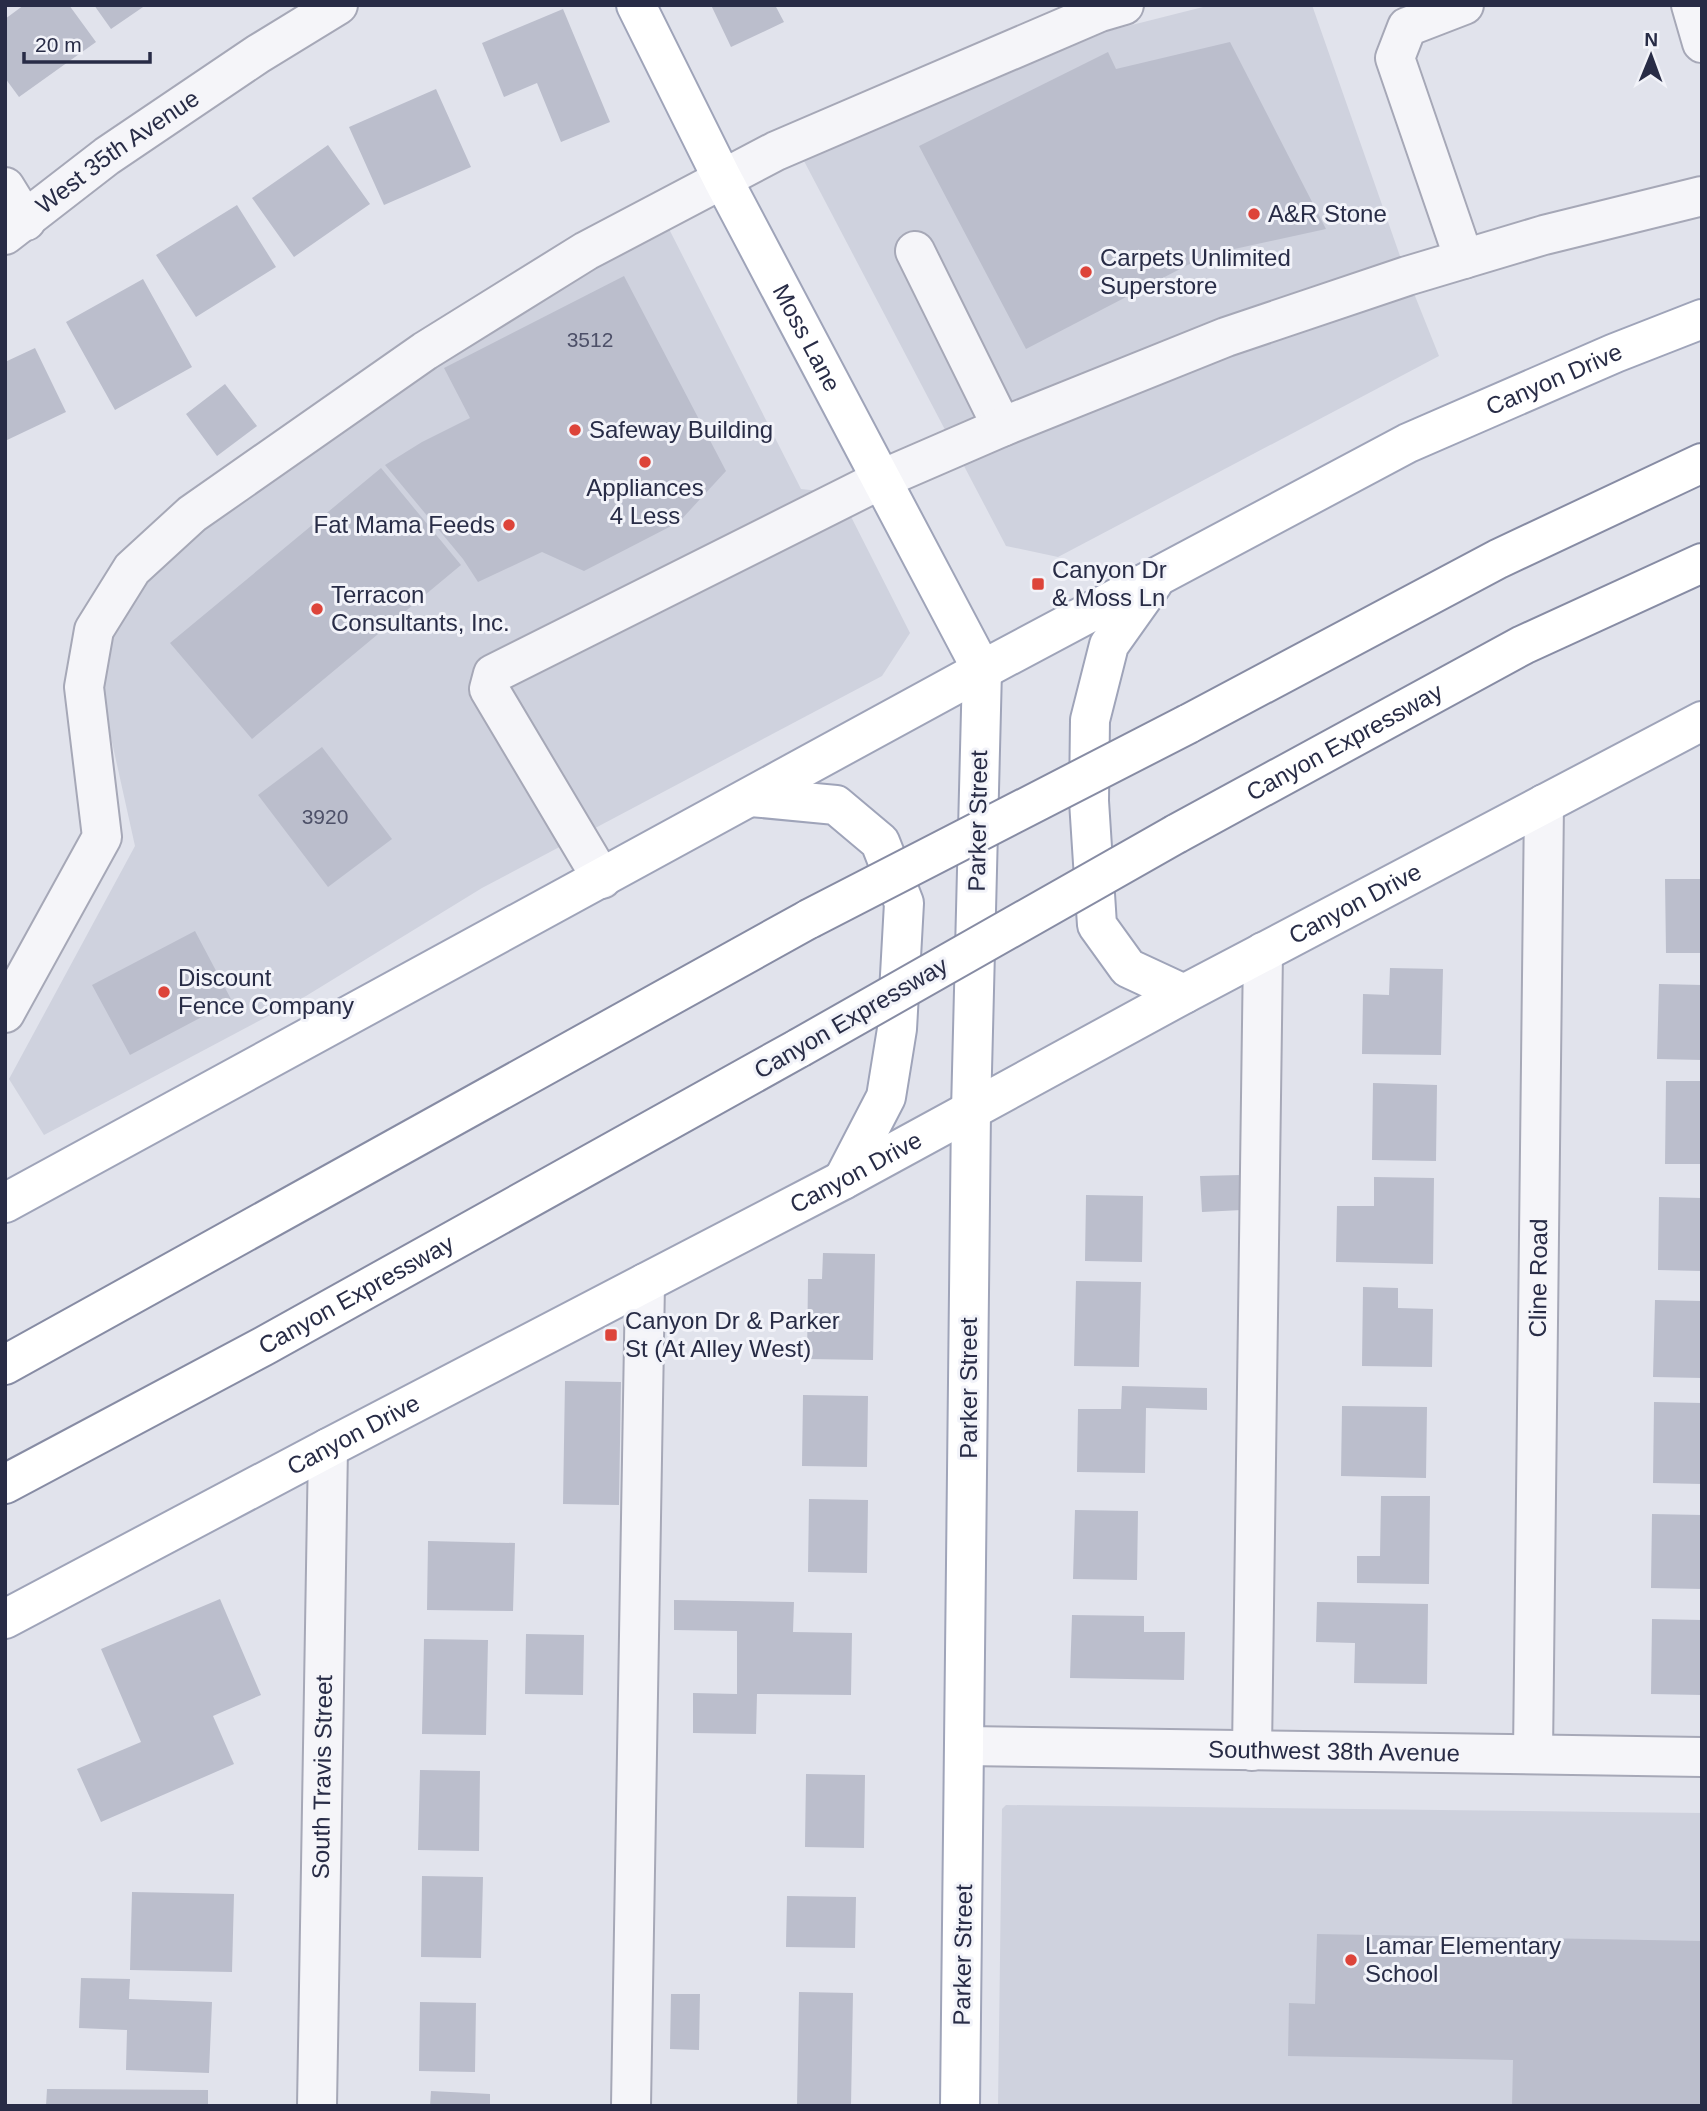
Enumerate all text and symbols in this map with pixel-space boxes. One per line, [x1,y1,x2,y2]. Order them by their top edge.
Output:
scale bar [24,21,150,65]
north arrow [1616,21,1686,91]
text: N [1644,29,1658,50]
text: 20 m [35,33,82,56]
street label: West 35th Avenue [30,84,204,219]
place label: A&R Stone [1268,200,1387,227]
marker: A&R Stone [1246,206,1262,222]
place label: Carpets Unlimited Superstore [1100,244,1291,299]
marker: Carpets Unlimited Superstore [1078,264,1094,280]
street label: Moss Lane [768,279,846,396]
house number: 3512 [567,328,613,351]
street label: Canyon Drive [1482,338,1626,420]
place label: Safeway Building [589,416,773,443]
marker: Safeway Building [567,422,583,438]
marker: Appliances 4 Less [637,454,653,470]
place label: Appliances 4 Less [586,474,704,529]
place label: Fat Mama Feeds [314,511,495,538]
marker: Fat Mama Feeds [501,517,517,533]
place label: Canyon Dr & Moss Ln [1052,556,1167,611]
marker: Canyon Dr & Moss Ln [1030,576,1046,592]
place label: Terracon Consultants, Inc. [331,581,510,636]
marker: Terracon Consultants, Inc. [309,601,325,617]
street label: Canyon Expressway [1242,678,1447,806]
street label: Parker Street [963,750,992,892]
house number: 3920 [302,805,348,828]
street label: Canyon Drive [1284,857,1426,949]
street label: Canyon Expressway [749,951,952,1084]
place label: Discount Fence Company [178,964,354,1019]
marker: Discount Fence Company [156,984,172,1000]
street label: Canyon Drive [785,1126,926,1218]
street label: Cline Road [1524,1218,1552,1338]
street label: Canyon Expressway [254,1229,458,1359]
place label: Canyon Dr & Parker St (At Alley West) [625,1307,840,1362]
street label: Parker Street [955,1317,982,1459]
marker: Canyon Dr & Parker St (At Alley West) [603,1327,619,1343]
street label: Canyon Drive [282,1389,424,1480]
street label: South Travis Street [307,1674,337,1879]
street label: Southwest 38th Avenue [1208,1736,1460,1766]
street label: Parker Street [948,1884,977,2026]
place label: Lamar Elementary School [1365,1932,1561,1987]
marker: Lamar Elementary School [1343,1952,1359,1968]

